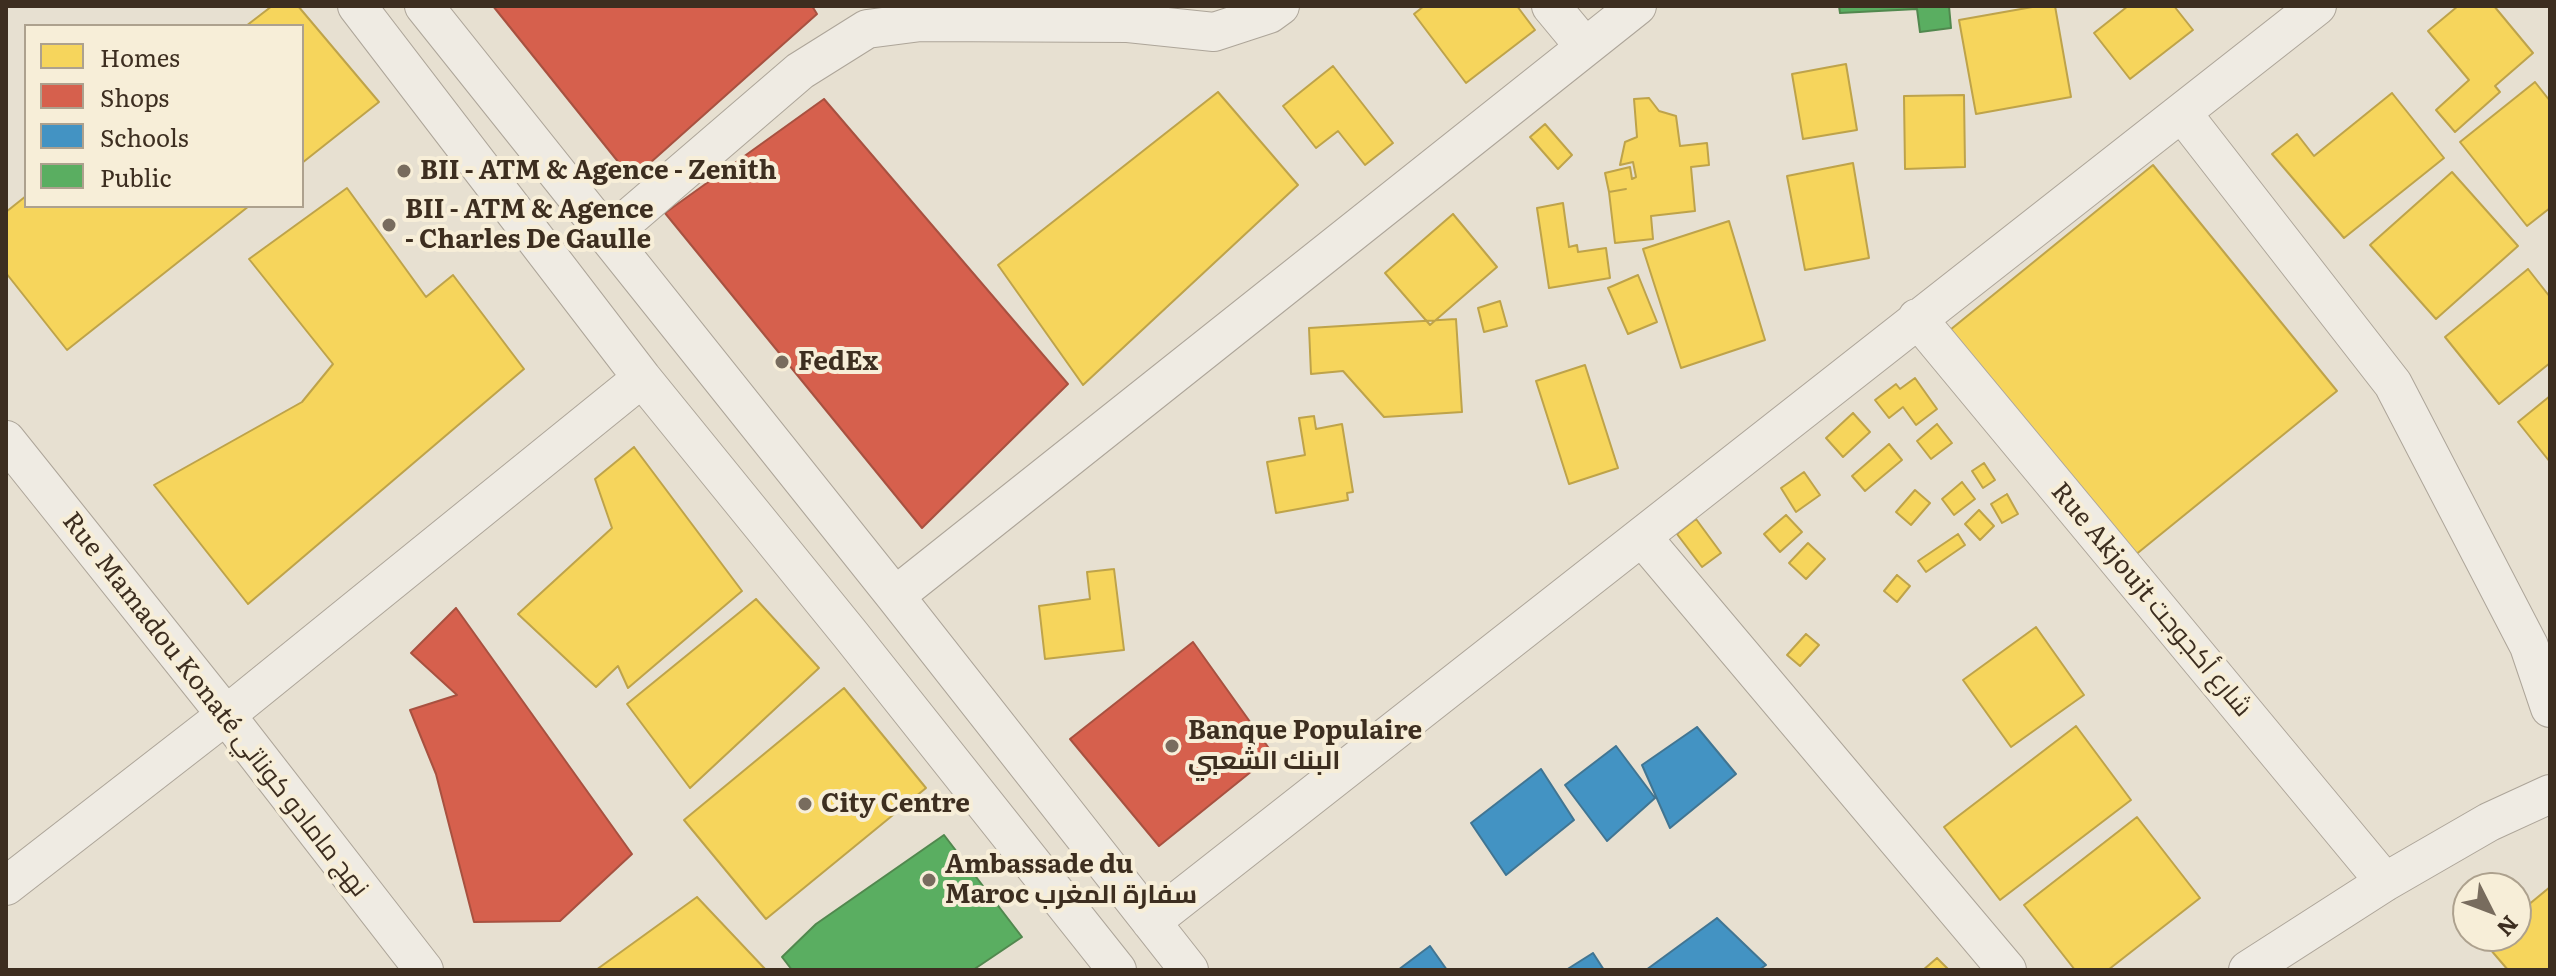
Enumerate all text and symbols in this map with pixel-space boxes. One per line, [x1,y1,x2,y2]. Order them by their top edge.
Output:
legend [24,24,304,208]
text: Homes [100,39,180,74]
text: Shops [100,79,169,114]
text: Schools [100,119,189,154]
place label: BII - ATM & Agence - Zenith [420,155,777,187]
text: Public [100,159,171,194]
marker: BII - ATM & Agence - Zenith [395,162,413,180]
place label: BII - ATM & Agence - Charles De Gaulle [405,194,654,256]
marker: BII - ATM & Agence - Charles De Gaulle [380,216,398,234]
place label: FedEx [798,346,878,378]
marker: FedEx [773,353,791,371]
street label: Rue Akjoujt شارع أكجوجت [2044,477,2258,723]
street label: Rue Mamadou Konaté نهج مامادو كوناتي [55,507,375,903]
place label: Banque Populaire البنك الشعبي [1188,715,1422,776]
marker: Banque Populaire البنك الشعبي [1163,737,1181,755]
place label: City Centre [821,788,970,820]
marker: City Centre [796,795,814,813]
place label: Ambassade du Maroc سفارة المغرب [945,849,1197,910]
marker: Ambassade du Maroc سفارة المغرب [920,871,938,889]
north arrow [2452,872,2532,952]
text: N [2490,909,2527,945]

